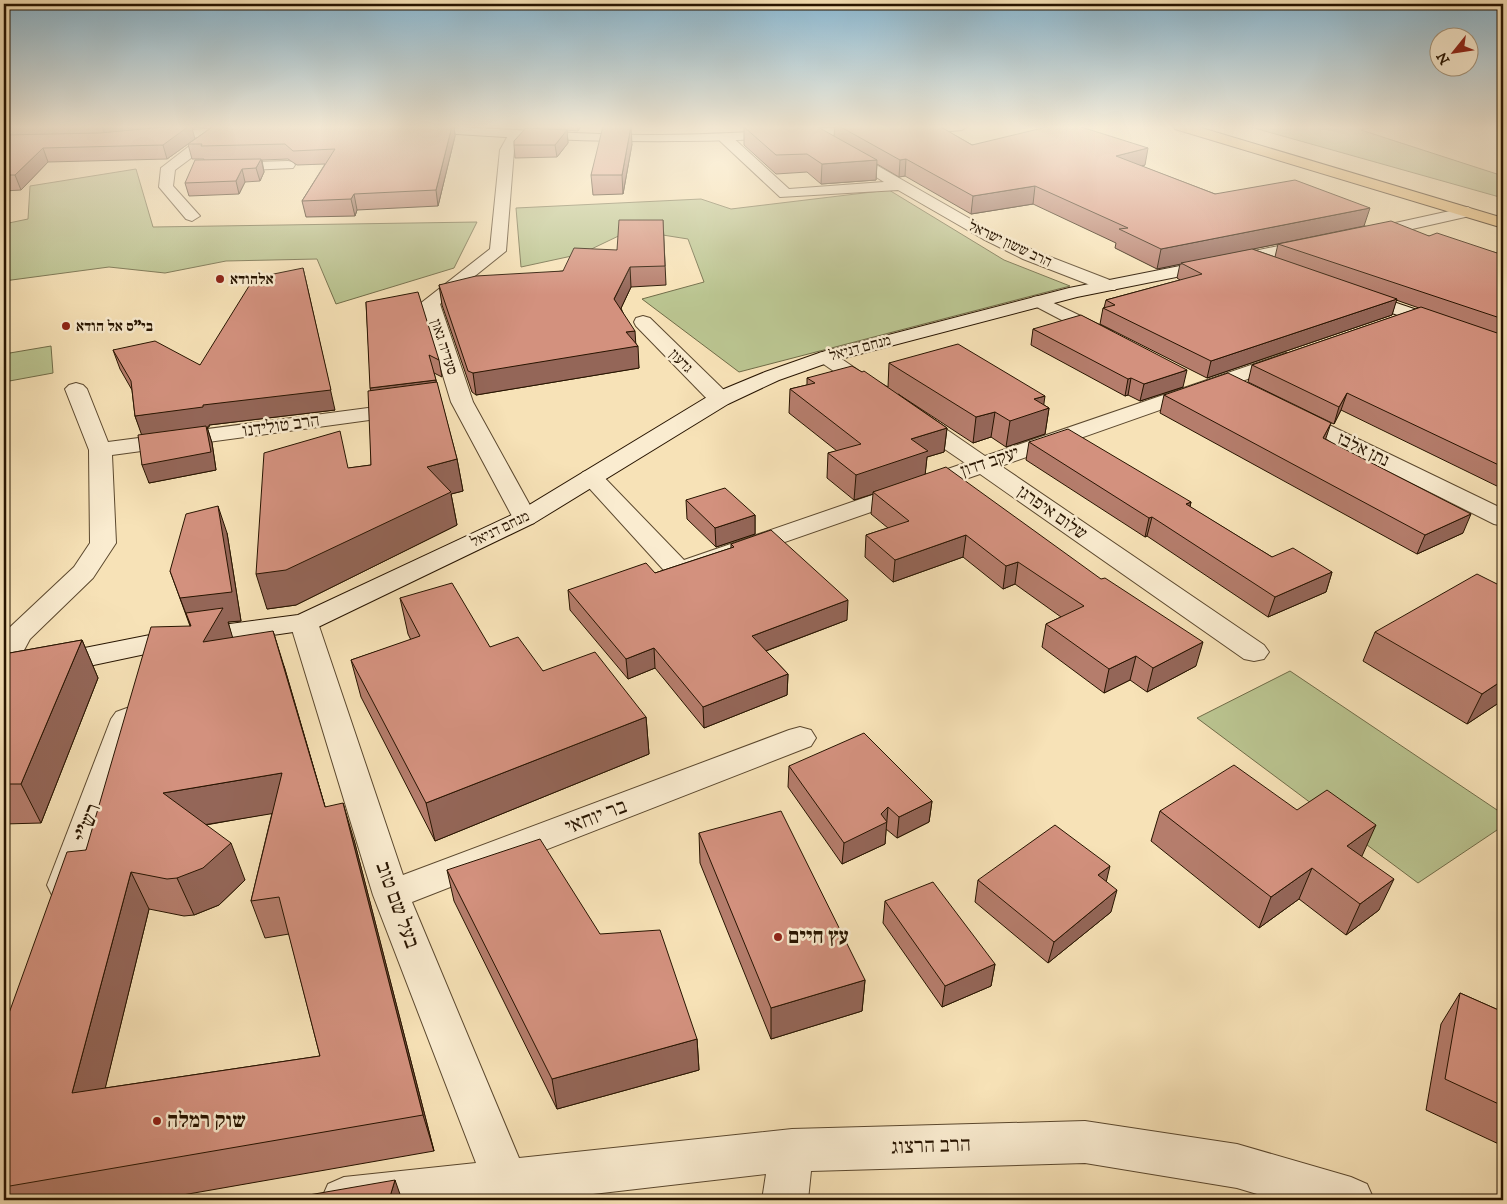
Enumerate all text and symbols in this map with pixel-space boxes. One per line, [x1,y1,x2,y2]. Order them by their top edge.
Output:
north arrow [1430,28,1480,78]
text: N [1433,48,1454,67]
street label: הרב ששון ישראל [965,216,1055,272]
place label: אלהודא [230,270,274,289]
marker: אלהודא [214,273,226,285]
place label: בי"ס אל הודא [76,317,153,336]
street label: סעדיה גאון [426,317,462,377]
marker: בי"ס אל הודא [60,320,72,332]
street label: מנחם דניאל [827,331,893,365]
street label: גדעון [665,345,697,377]
street label: הרב טולידנו [241,410,321,442]
street label: נתן אלבז [1333,428,1393,472]
street label: יעקב דדון [958,442,1022,482]
street label: שלום איפרגן [1013,481,1091,545]
street label: מנחם דניאל [467,507,533,551]
street label: בר יוחאי [561,793,631,841]
street label: רש"י [69,800,107,846]
street label: בעל שם טוב [369,858,425,952]
place label: עץ חיים [788,924,849,950]
marker: עץ חיים [772,931,784,943]
place label: שוק רמלה [167,1108,246,1134]
marker: שוק רמלה [151,1115,163,1127]
street label: הרב הרצוג [891,1132,971,1160]

